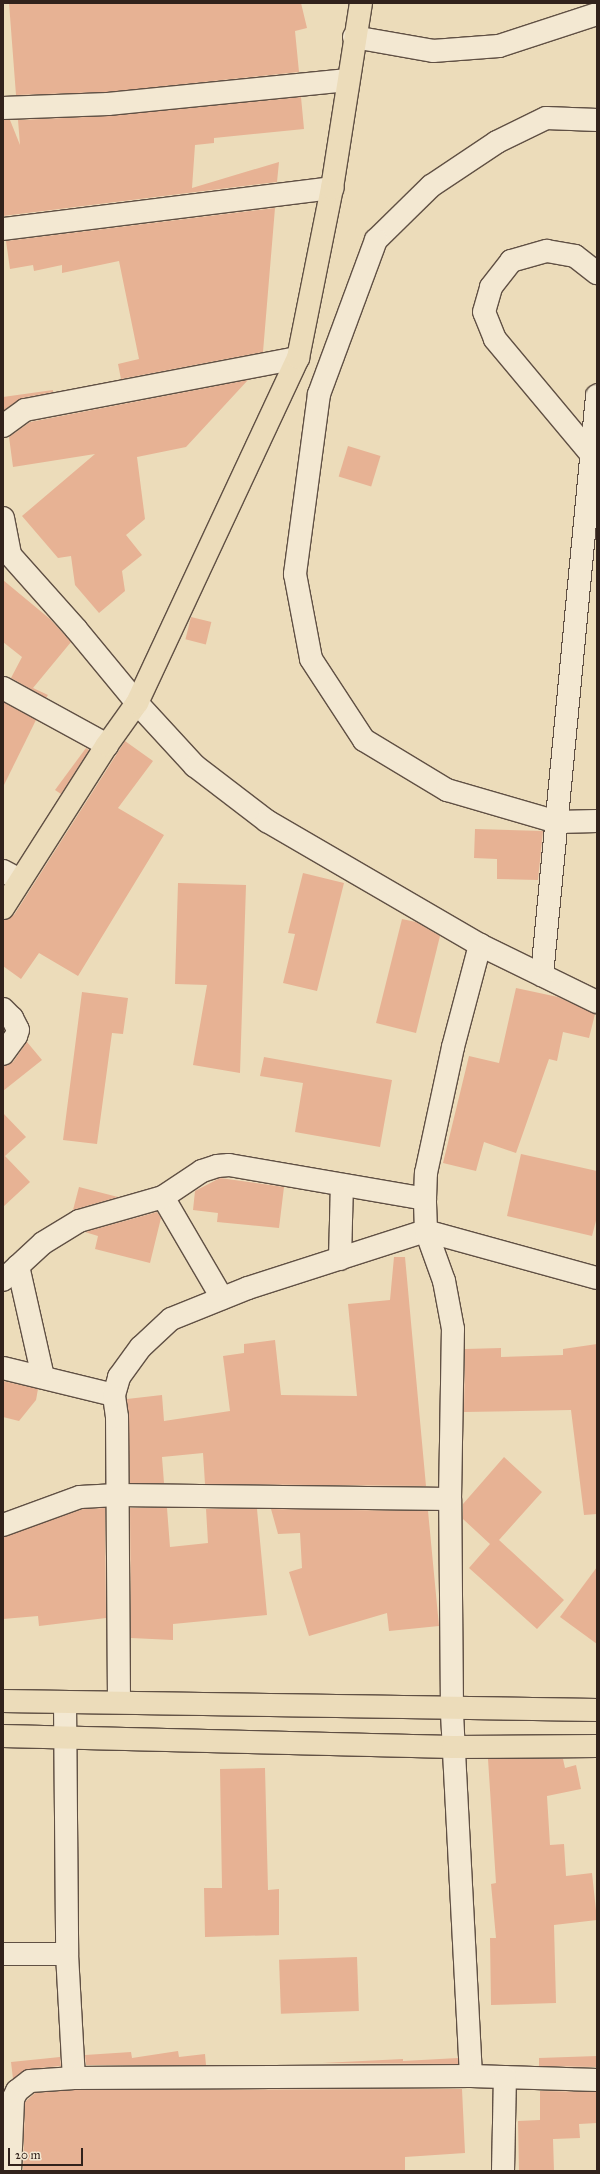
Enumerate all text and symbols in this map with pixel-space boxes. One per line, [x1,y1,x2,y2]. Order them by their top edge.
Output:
scale bar [10,2140,85,2166]
text: 20 m [15,2148,41,2162]

